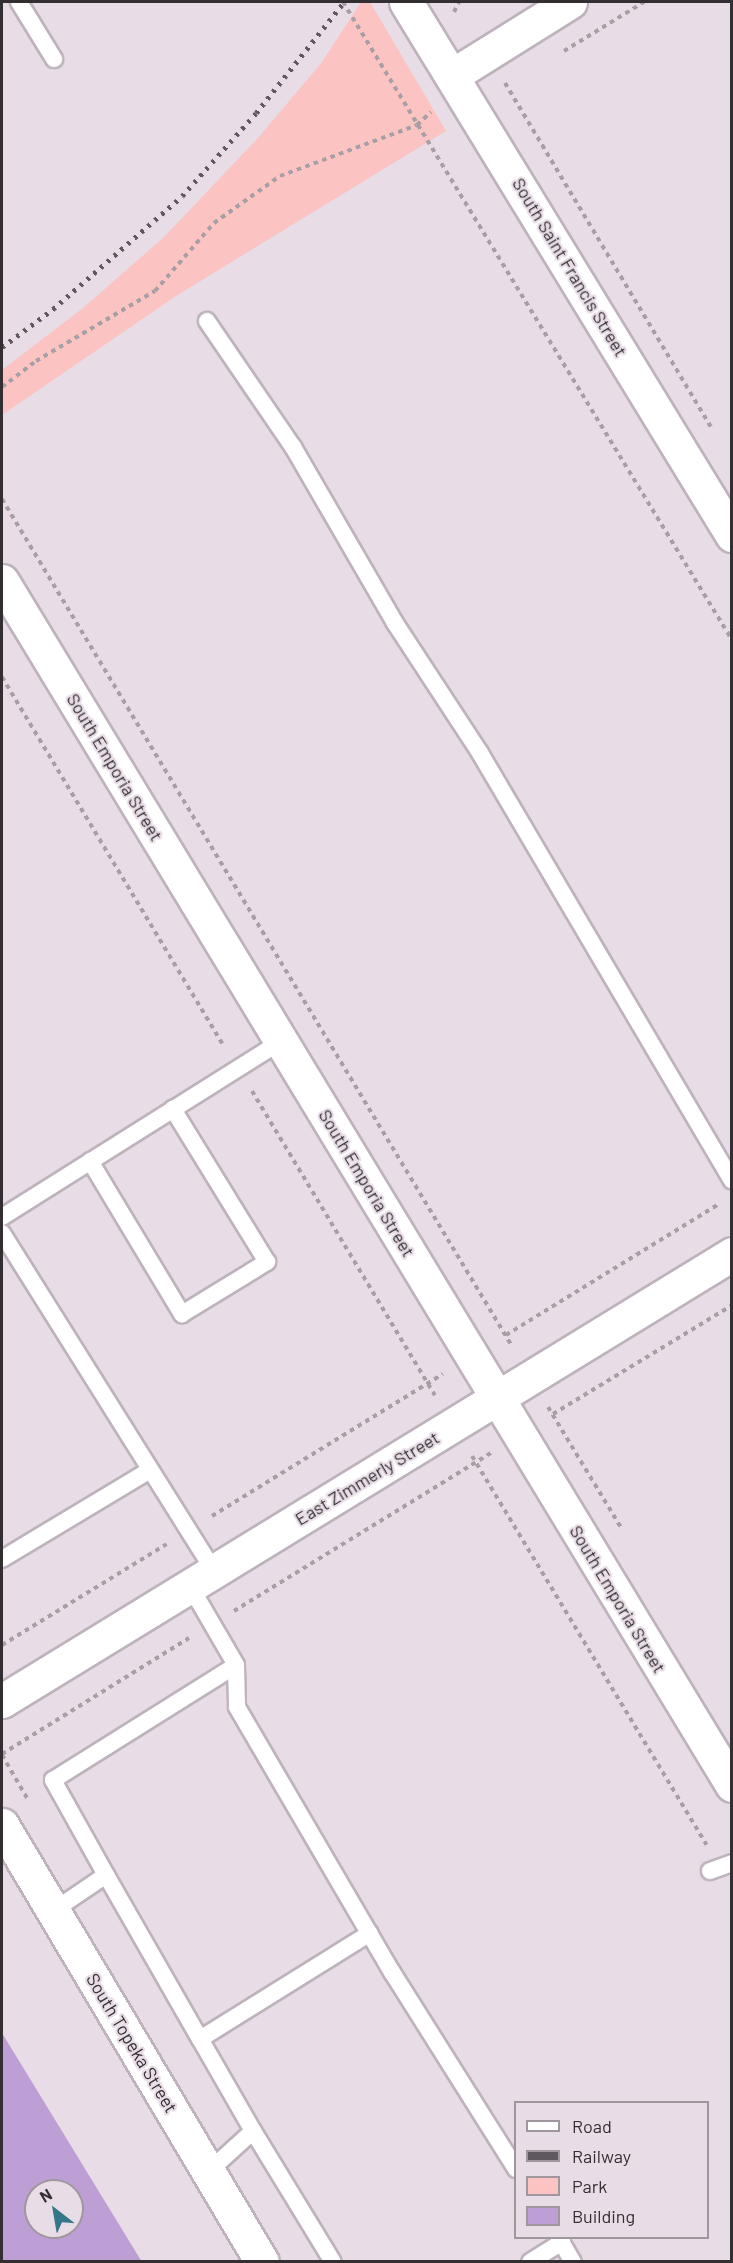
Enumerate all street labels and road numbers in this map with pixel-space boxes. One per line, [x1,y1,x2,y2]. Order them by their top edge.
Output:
street label: South Saint Francis Street [508,174,632,360]
street label: South Emporia Street [62,689,168,845]
street label: South Emporia Street [314,1105,420,1261]
street label: East Zimmerly Street [291,1426,443,1530]
street label: South Emporia Street [565,1521,671,1677]
street label: South Topeka Street [82,1969,182,2117]

